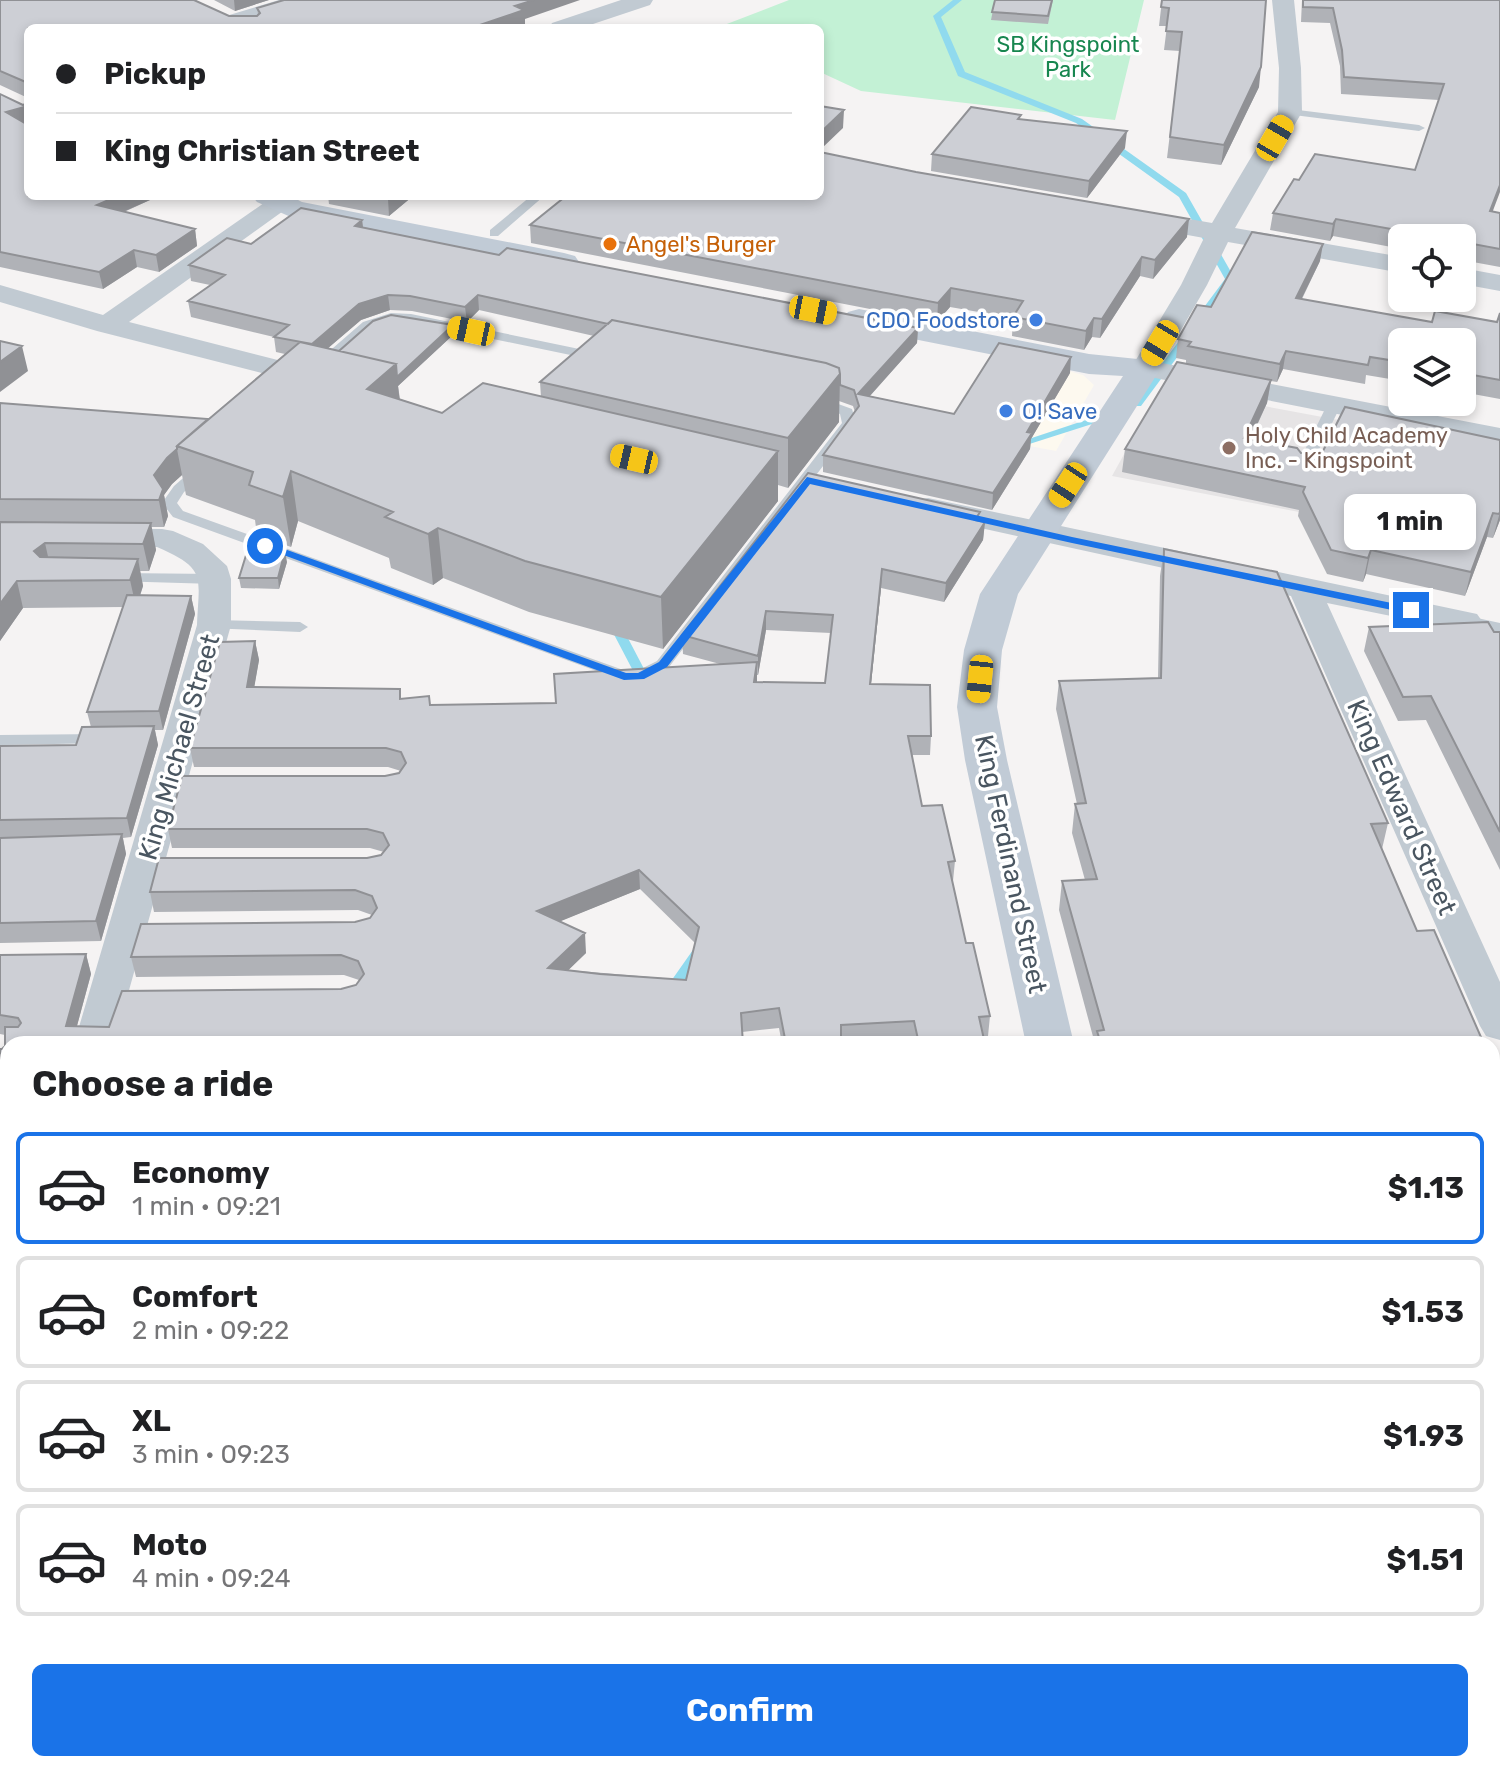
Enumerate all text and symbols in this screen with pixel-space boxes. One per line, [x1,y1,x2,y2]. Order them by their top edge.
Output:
park label: SB Kingspoint Park [997,31,1140,83]
text: Pickup [104,56,206,92]
car [1253,111,1297,165]
text: King Christian Street [104,133,419,169]
map controls [1388,224,1476,416]
button: locate [1388,224,1476,312]
place label: Angel's Burger [626,231,776,258]
marker: Angel's Burger [601,235,619,253]
car [787,294,839,326]
place label: CDO Foodstore [866,307,1020,334]
marker: CDO Foodstore [1027,311,1045,329]
car [445,314,497,348]
car [1137,316,1183,370]
button: layers [1388,328,1476,416]
place label: O! Save [1022,398,1097,425]
marker: O! Save [997,402,1015,420]
place label: Holy Child Academy Inc. - Kingspoint [1245,422,1448,474]
marker: Holy Child Academy Inc. - Kingspoint [1220,439,1238,457]
car [608,442,660,476]
car [1045,458,1091,512]
callout: 1 min [1345,494,1477,550]
text: 1 min [1377,506,1443,537]
route start [247,528,283,564]
route end [1393,592,1429,628]
street label: King Michael Street [132,631,227,864]
car [966,654,994,704]
street label: King Edward Street [1340,695,1463,920]
street label: King Ferdinand Street [968,732,1053,996]
text: Choose a ride [32,1062,273,1105]
icon: car [36,1152,108,1224]
text: Economy [132,1155,270,1191]
text: $1.13 [1388,1170,1464,1206]
text: 1 min · 09:21 [132,1191,281,1222]
icon: car [36,1276,108,1348]
text: Comfort [132,1279,258,1315]
text: $1.53 [1381,1294,1464,1330]
text: 2 min · 09:22 [132,1315,289,1346]
icon: car [36,1400,108,1472]
text: XL [132,1403,171,1439]
text: $1.93 [1383,1418,1464,1454]
text: 3 min · 09:23 [132,1439,290,1470]
icon: car [36,1524,108,1596]
text: Moto [132,1527,207,1563]
text: $1.51 [1386,1542,1464,1578]
text: 4 min · 09:24 [132,1563,291,1594]
button: Confirm [32,1664,1468,1756]

